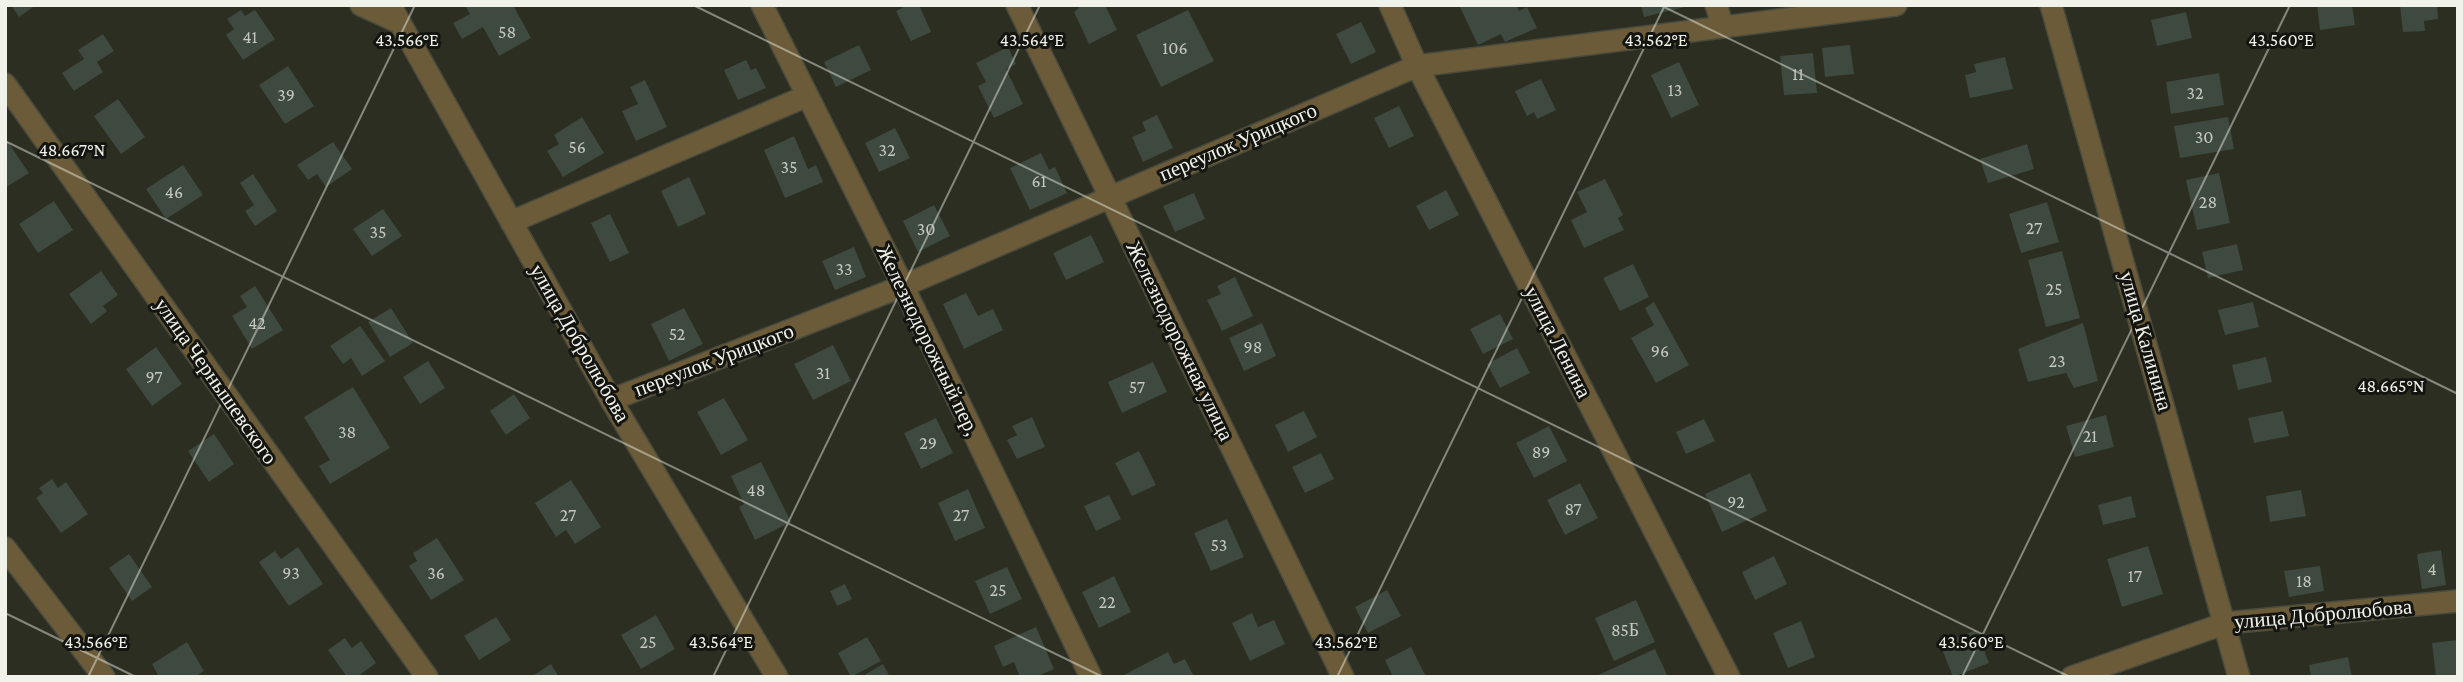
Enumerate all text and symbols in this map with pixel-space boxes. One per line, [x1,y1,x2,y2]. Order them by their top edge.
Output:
house number: 58 [498,22,516,42]
house number: 41 [242,27,258,47]
text: 43.566°E [375,30,439,50]
text: 43.564°E [1000,30,1064,50]
text: 43.562°E [1624,30,1688,50]
text: 43.560°E [2248,30,2314,50]
house number: 106 [1162,38,1188,58]
house number: 11 [1792,64,1804,84]
house number: 13 [1668,80,1682,100]
house number: 32 [2186,83,2204,103]
house number: 39 [277,85,295,105]
street label: переулок Урицкого [1156,98,1320,186]
house number: 30 [2195,127,2213,147]
house number: 56 [568,137,586,157]
text: 48.667°N [39,140,106,160]
house number: 32 [878,140,896,160]
house number: 35 [780,157,798,177]
house number: 61 [1031,171,1047,191]
house number: 46 [165,182,183,202]
house number: 28 [2199,192,2217,212]
house number: 27 [2026,218,2042,238]
house number: 30 [917,219,935,239]
house number: 35 [369,222,387,242]
street label: Железнодорожная улица [1121,237,1239,445]
street label: Железнодорожный пер, [871,241,985,439]
house number: 33 [836,259,853,279]
street label: улица Добролюбова [525,260,635,427]
street label: улица Калинина [2115,269,2178,414]
house number: 25 [2045,279,2063,299]
street label: улица Ленина [1520,282,1597,403]
street label: улица Чернышевского [150,293,282,469]
house number: 42 [248,313,266,333]
street label: переулок Урицкого [631,319,797,401]
house number: 52 [669,324,685,344]
house number: 98 [1244,337,1262,357]
house number: 96 [1651,341,1669,361]
house number: 23 [2048,351,2066,371]
house number: 31 [816,363,830,383]
house number: 97 [145,367,163,387]
text: 48.665°N [2357,376,2425,396]
house number: 57 [1129,377,1145,397]
house number: 38 [338,422,356,442]
house number: 21 [2083,426,2097,446]
house number: 29 [919,433,937,453]
house number: 89 [1532,442,1550,462]
house number: 48 [747,480,765,500]
house number: 92 [1727,492,1745,512]
house number: 87 [1564,499,1582,519]
house number: 27 [560,505,576,525]
house number: 27 [953,505,969,525]
house number: 53 [1211,535,1227,555]
house number: 4 [2427,559,2437,579]
house number: 93 [282,563,300,583]
house number: 36 [427,563,445,583]
house number: 17 [2128,566,2142,586]
house number: 18 [2296,571,2312,591]
house number: 25 [989,580,1007,600]
house number: 22 [1098,592,1116,612]
street label: улица Добролюбова [2233,594,2414,634]
house number: 85Б [1611,620,1639,640]
text: 43.566°E [64,632,128,652]
house number: 25 [639,632,657,652]
text: 43.564°E [689,632,753,652]
text: 43.562°E [1314,632,1378,652]
text: 43.560°E [1938,632,2004,652]

